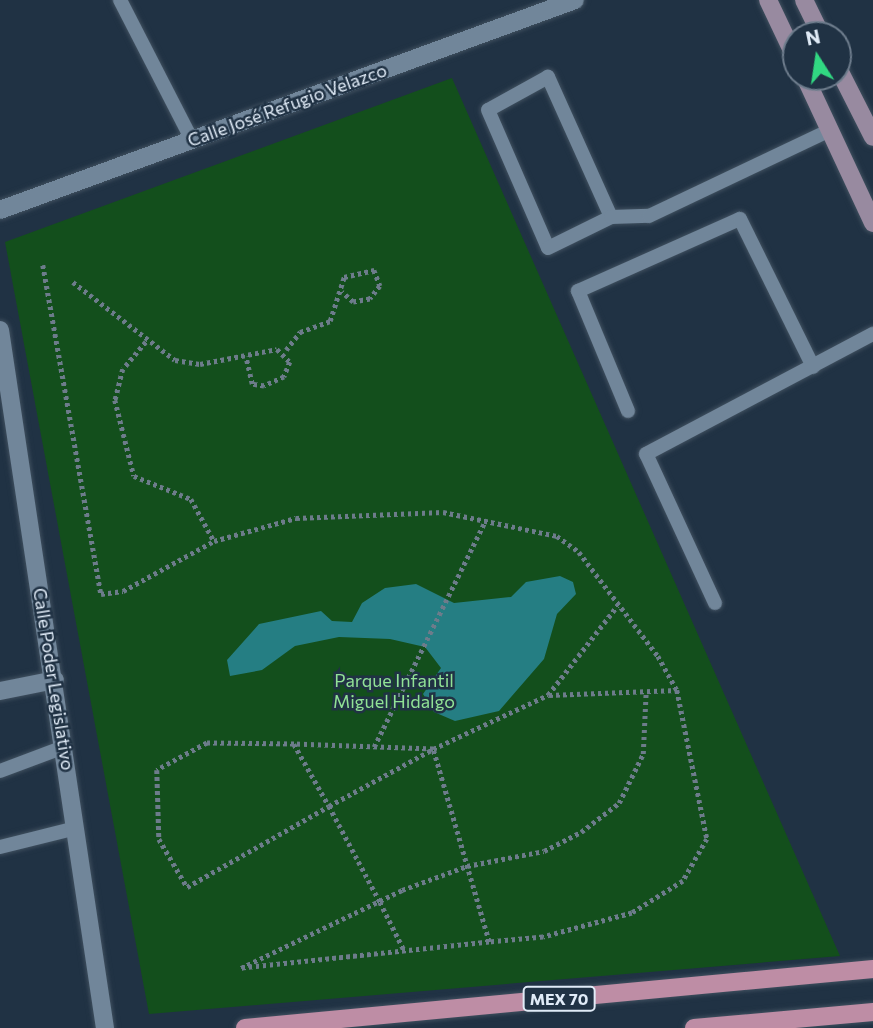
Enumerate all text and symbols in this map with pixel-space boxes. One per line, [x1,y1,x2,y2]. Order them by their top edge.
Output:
north arrow [782,21,852,91]
text: N [804,24,822,50]
street label: Calle José Refugio Velazco [184,59,390,151]
street label: Calle Poder Legislativo [29,586,79,772]
park label: Parque Infantil Miguel Hidalgo [333,670,455,712]
road number: MEX 70 [522,987,596,1012]

